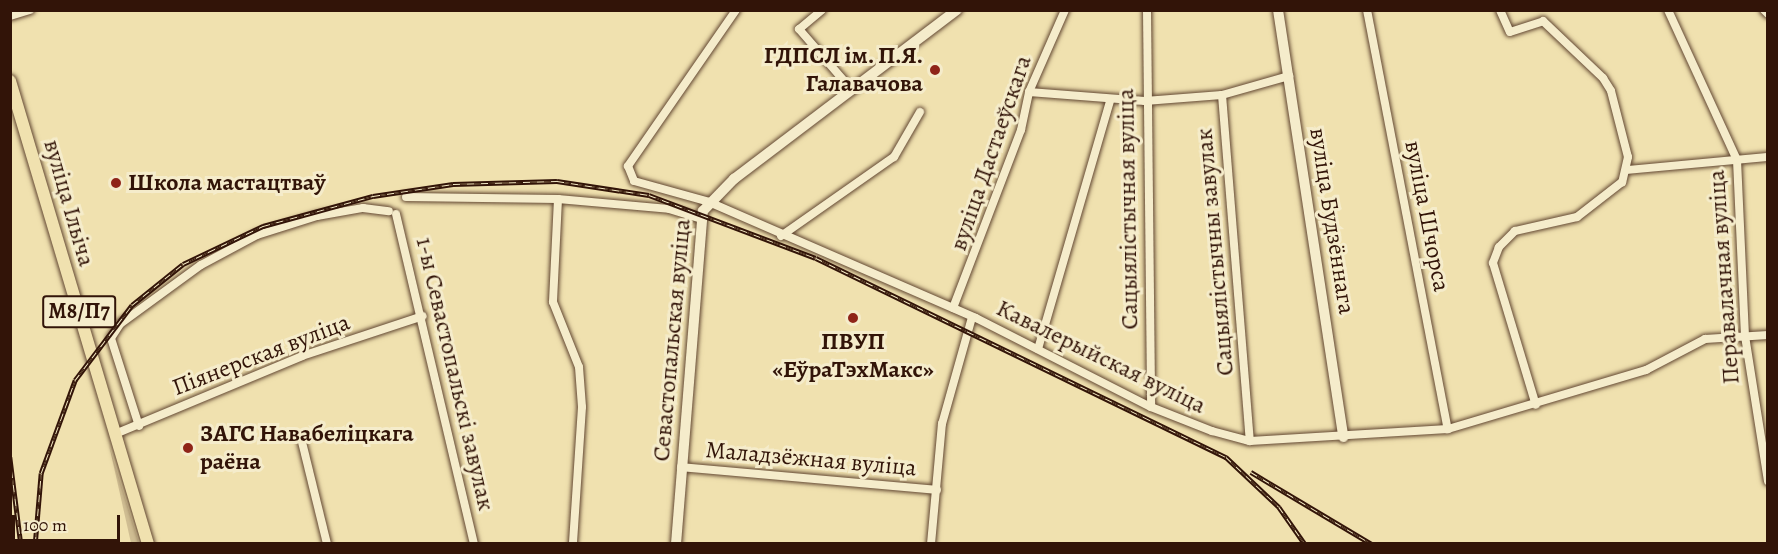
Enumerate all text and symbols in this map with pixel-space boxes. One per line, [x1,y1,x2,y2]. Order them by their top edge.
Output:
place label: ГДПСЛ ім. П.Я. Галавачова [763,42,923,98]
street label: вуліца Дастаеўскага [944,52,1038,254]
marker: ГДПСЛ ім. П.Я. Галавачова [928,63,942,77]
street label: Сацыялістычная вуліца [1111,88,1145,330]
street label: вуліца Будзённага [1303,126,1361,316]
street label: Сацыялістычны завулак [1190,127,1240,377]
street label: вуліца Ільіча [37,136,101,270]
street label: вуліца Шчорса [1398,138,1456,294]
place label: Школа мастацтваў [128,169,326,197]
street label: Перавалачная вуліца [1702,169,1746,385]
marker: Школа мастацтваў [109,176,123,190]
street label: Севастопальская вуліца [647,218,697,462]
street label: 1-ы Севастопальскі завулак [409,234,501,514]
road number: М8/П7 [42,293,116,331]
street label: Кавалерыйская вуліца [992,294,1210,420]
street label: Піянерская вуліца [168,308,354,402]
marker: ПВУП «ЕўраТэхМакс» [846,311,860,325]
place label: ПВУП «ЕўраТэхМакс» [772,328,934,384]
place label: ЗАГС Навабеліцкага раёна [200,420,414,476]
street label: Маладзёжная вуліца [704,435,918,483]
marker: ЗАГС Навабеліцкага раёна [181,441,195,455]
scale bar [15,503,123,541]
text: 100 m [23,513,67,537]

